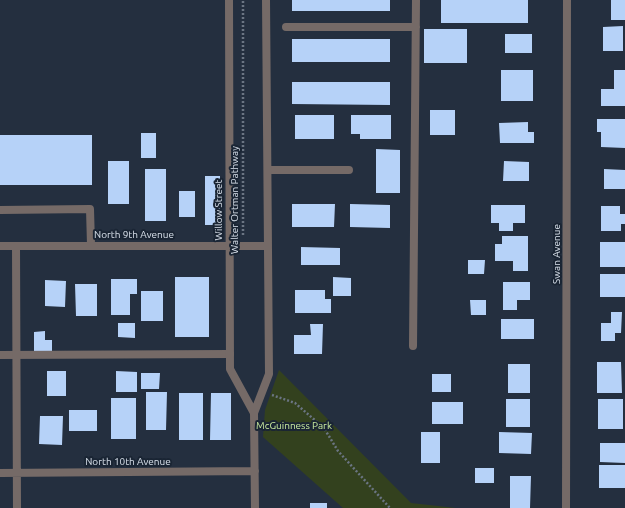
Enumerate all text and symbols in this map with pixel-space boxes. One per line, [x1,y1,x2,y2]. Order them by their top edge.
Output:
street label: Walter Ortman Pathway [229,146,241,254]
street label: Willow Street [213,180,225,240]
street label: Swan Avenue [551,224,563,284]
street label: North 9th Avenue [94,229,174,241]
park label: McGuinness Park [256,420,332,432]
street label: North 10th Avenue [85,456,171,468]

